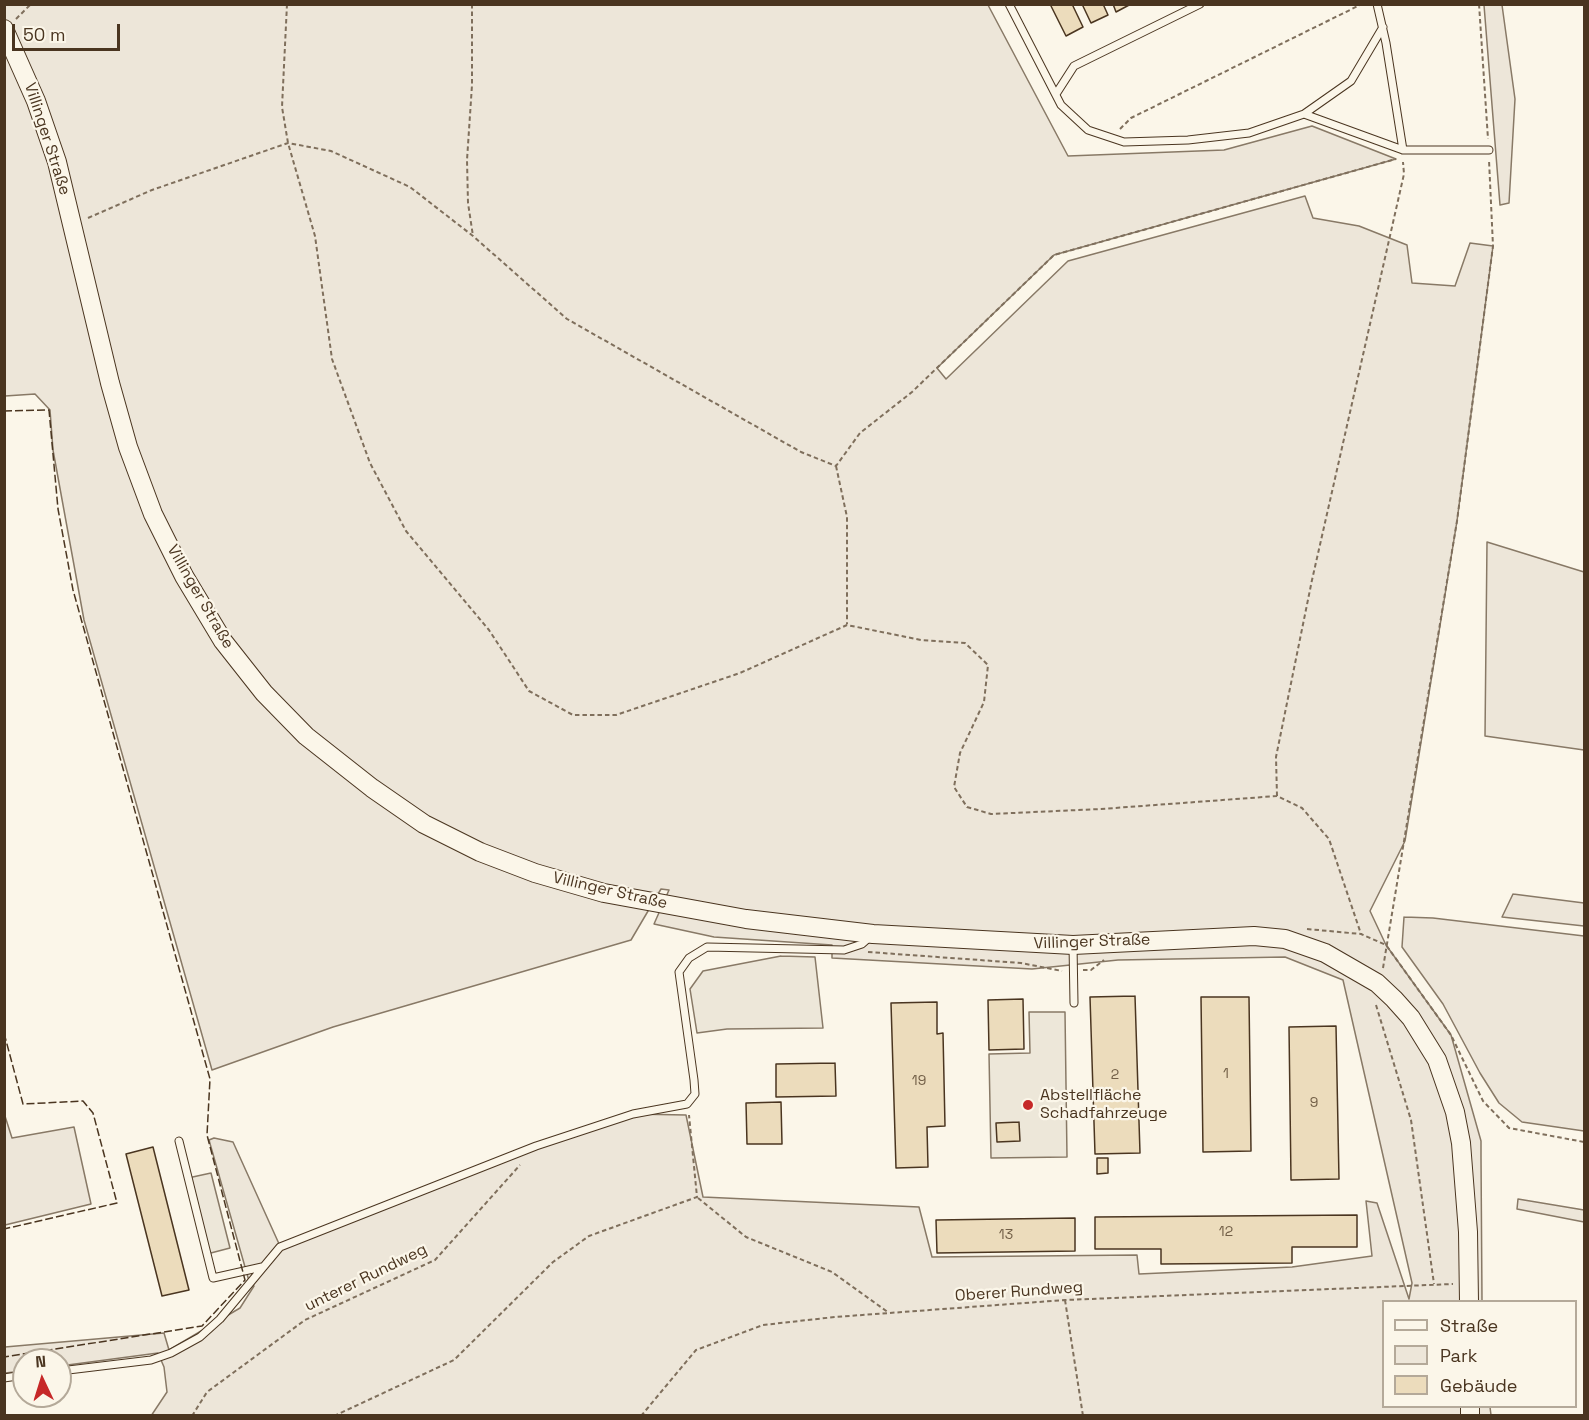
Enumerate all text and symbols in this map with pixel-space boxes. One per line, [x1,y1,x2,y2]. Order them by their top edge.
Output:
scale bar [15,12,123,50]
text: 50 m [23,23,65,46]
street label: Villinger Straße [20,80,74,198]
street label: Villinger Straße [162,542,238,652]
street label: Villinger Straße [551,868,669,914]
street label: Villinger Straße [1033,930,1151,954]
house number: 1 [1223,1066,1229,1082]
house number: 2 [1111,1067,1119,1083]
house number: 19 [912,1073,926,1089]
place label: Abstellfläche Schadfahrzeuge [1040,1086,1167,1124]
house number: 9 [1310,1095,1318,1111]
marker: Abstellfläche Schadfahrzeuge [1021,1098,1035,1112]
house number: 12 [1219,1224,1233,1240]
house number: 13 [999,1227,1013,1243]
street label: unterer Rundweg [302,1240,430,1316]
street label: Oberer Rundweg [954,1278,1084,1306]
legend [1382,1300,1577,1408]
text: Straße [1440,1314,1498,1337]
text: Park [1440,1344,1477,1367]
north arrow [12,1348,72,1408]
text: N [35,1351,47,1372]
text: Gebäude [1440,1374,1518,1397]

